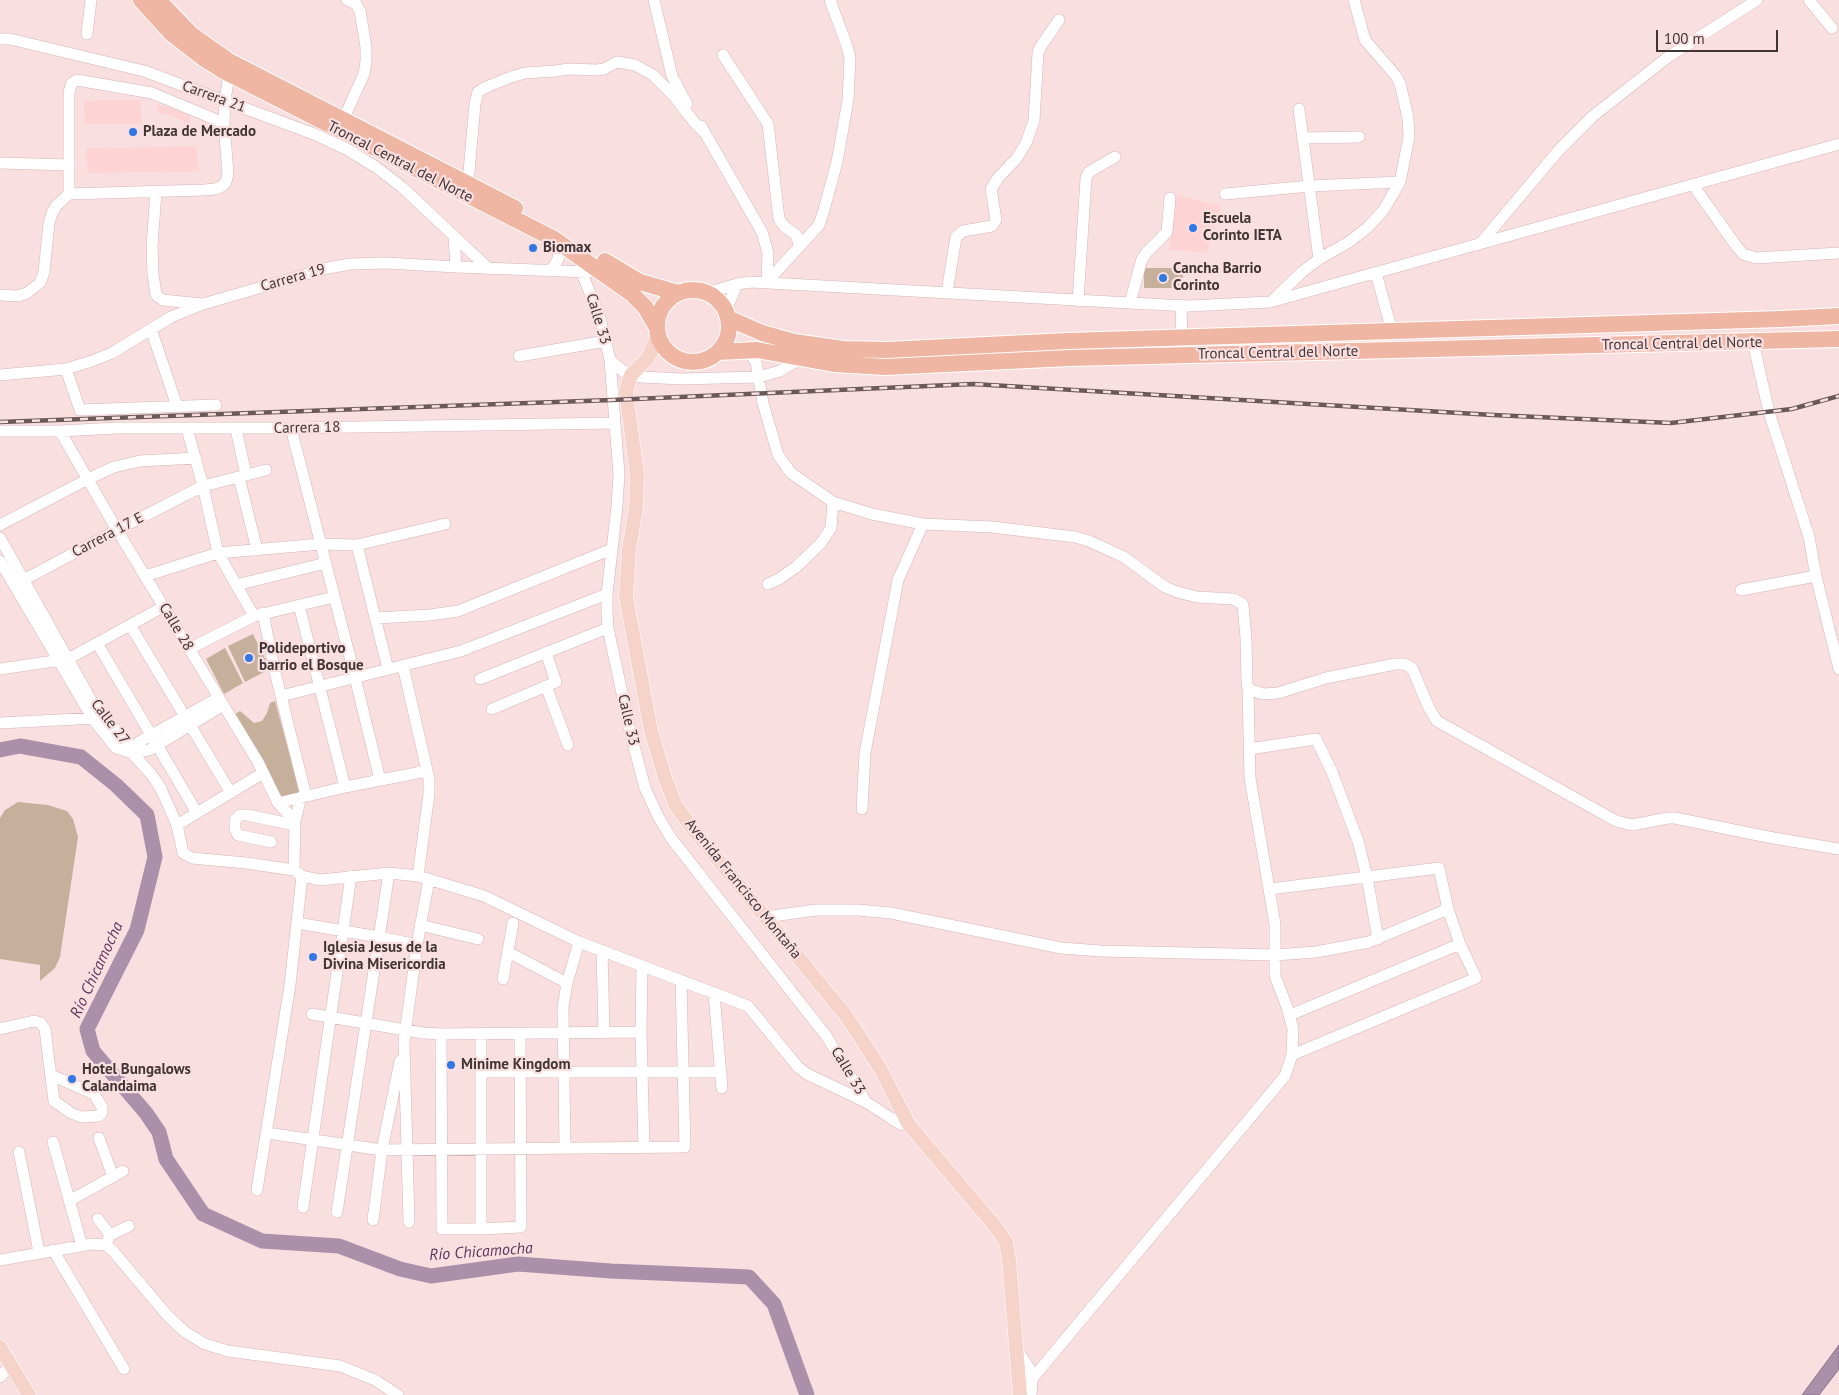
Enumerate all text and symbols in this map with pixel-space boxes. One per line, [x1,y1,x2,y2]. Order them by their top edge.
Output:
scale bar [1659,20,1782,52]
text: 100 m [1664,29,1705,48]
street label: Carrera 21 [180,77,248,117]
street label: Troncal Central del Norte [324,117,476,207]
place label: Plaza de Mercado [143,123,256,141]
marker: Plaza de Mercado [127,126,139,138]
place label: Escuela Corinto IETA [1203,210,1282,245]
marker: Escuela Corinto IETA [1187,222,1199,234]
place label: Biomax [543,239,591,257]
marker: Biomax [527,242,539,254]
street label: Carrera 19 [259,260,327,296]
place label: Cancha Barrio Corinto [1173,260,1262,295]
marker: Cancha Barrio Corinto [1157,272,1169,284]
street label: Calle 33 [582,291,614,347]
street label: Troncal Central del Norte [1601,334,1763,354]
street label: Troncal Central del Norte [1197,343,1359,363]
street label: Carrera 18 [274,418,340,438]
street label: Carrera 17 E [69,509,147,561]
street label: Calle 28 [155,600,197,654]
place label: Polideportivo barrio el Bosque [259,640,364,675]
marker: Polideportivo barrio el Bosque [243,652,255,664]
street label: Calle 33 [613,692,643,748]
street label: Calle 27 [87,696,133,748]
street label: Avenida Francisco Montaña [681,815,805,963]
water label: Río Chicamocha [66,919,128,1021]
place label: Iglesia Jesus de la Divina Misericordia [323,939,446,974]
marker: Iglesia Jesus de la Divina Misericordia [307,951,319,963]
street label: Calle 33 [827,1044,869,1098]
place label: Minime Kingdom [461,1056,570,1074]
marker: Minime Kingdom [445,1059,457,1071]
place label: Hotel Bungalows Calandaima [82,1061,191,1096]
marker: Hotel Bungalows Calandaima [66,1073,78,1085]
water label: Río Chicamocha [429,1239,533,1265]

